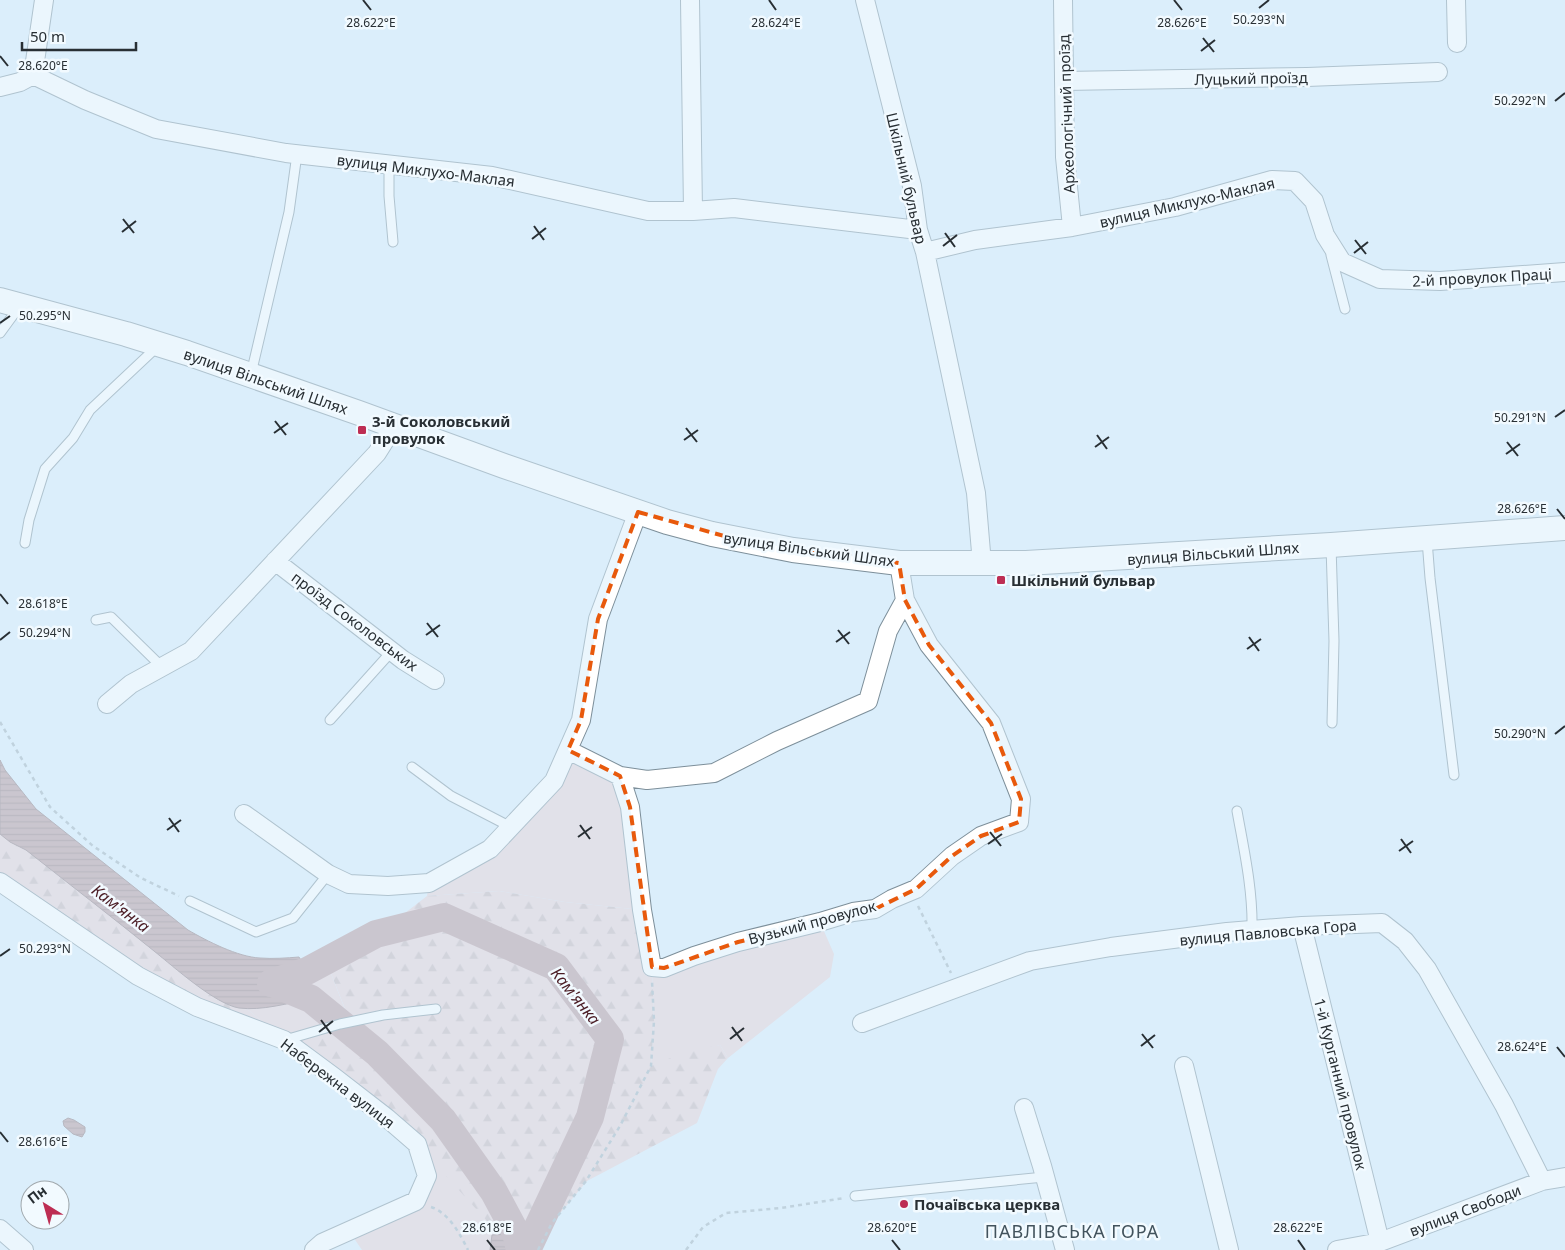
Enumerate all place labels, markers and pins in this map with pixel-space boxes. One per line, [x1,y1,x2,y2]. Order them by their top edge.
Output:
place label: 3-й Соколовський провулок [372,411,510,448]
marker: 3-й Соколовський провулок [356,424,368,436]
place label: Шкільний бульвар [1011,570,1155,590]
marker: Шкільний бульвар [995,574,1007,586]
place label: Почаївська церква [914,1194,1060,1214]
marker: Почаївська церква [898,1198,910,1210]

